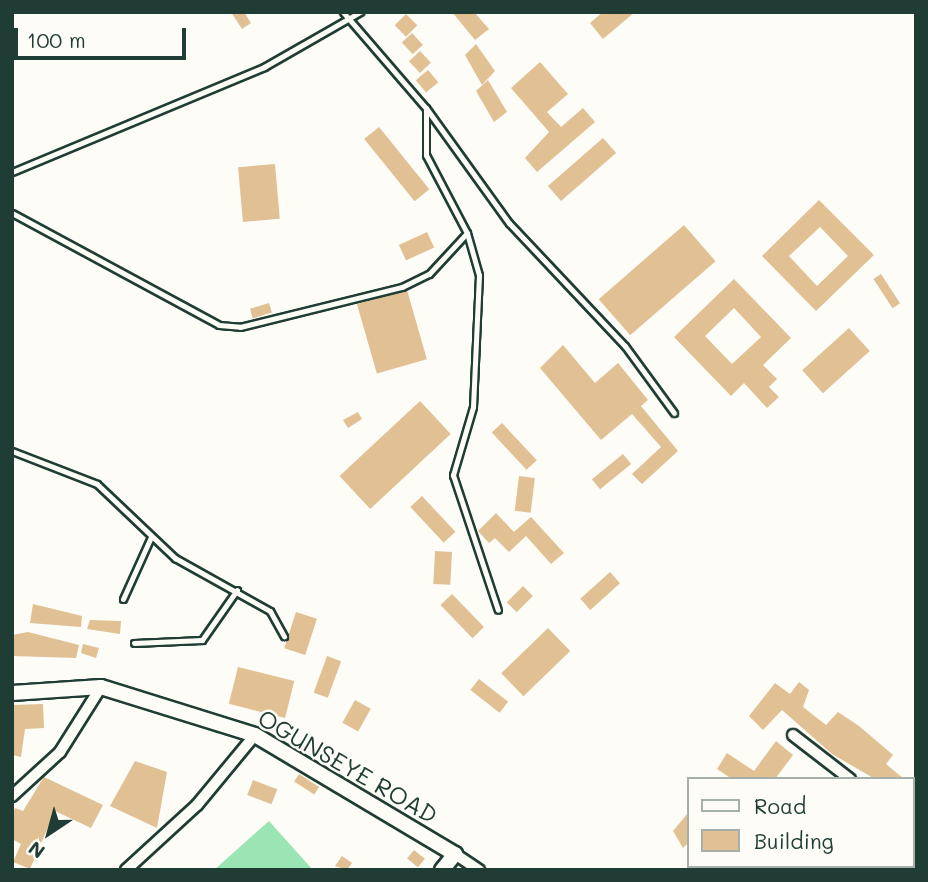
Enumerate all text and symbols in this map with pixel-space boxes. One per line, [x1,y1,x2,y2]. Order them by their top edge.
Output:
scale bar [18,14,189,58]
text: 100 m [27,26,86,53]
street label: OGUNSEYE ROAD [253,703,443,829]
legend [687,777,914,868]
text: Road [754,792,806,819]
north arrow [14,798,84,868]
text: Building [754,827,834,854]
text: N [23,836,50,865]

